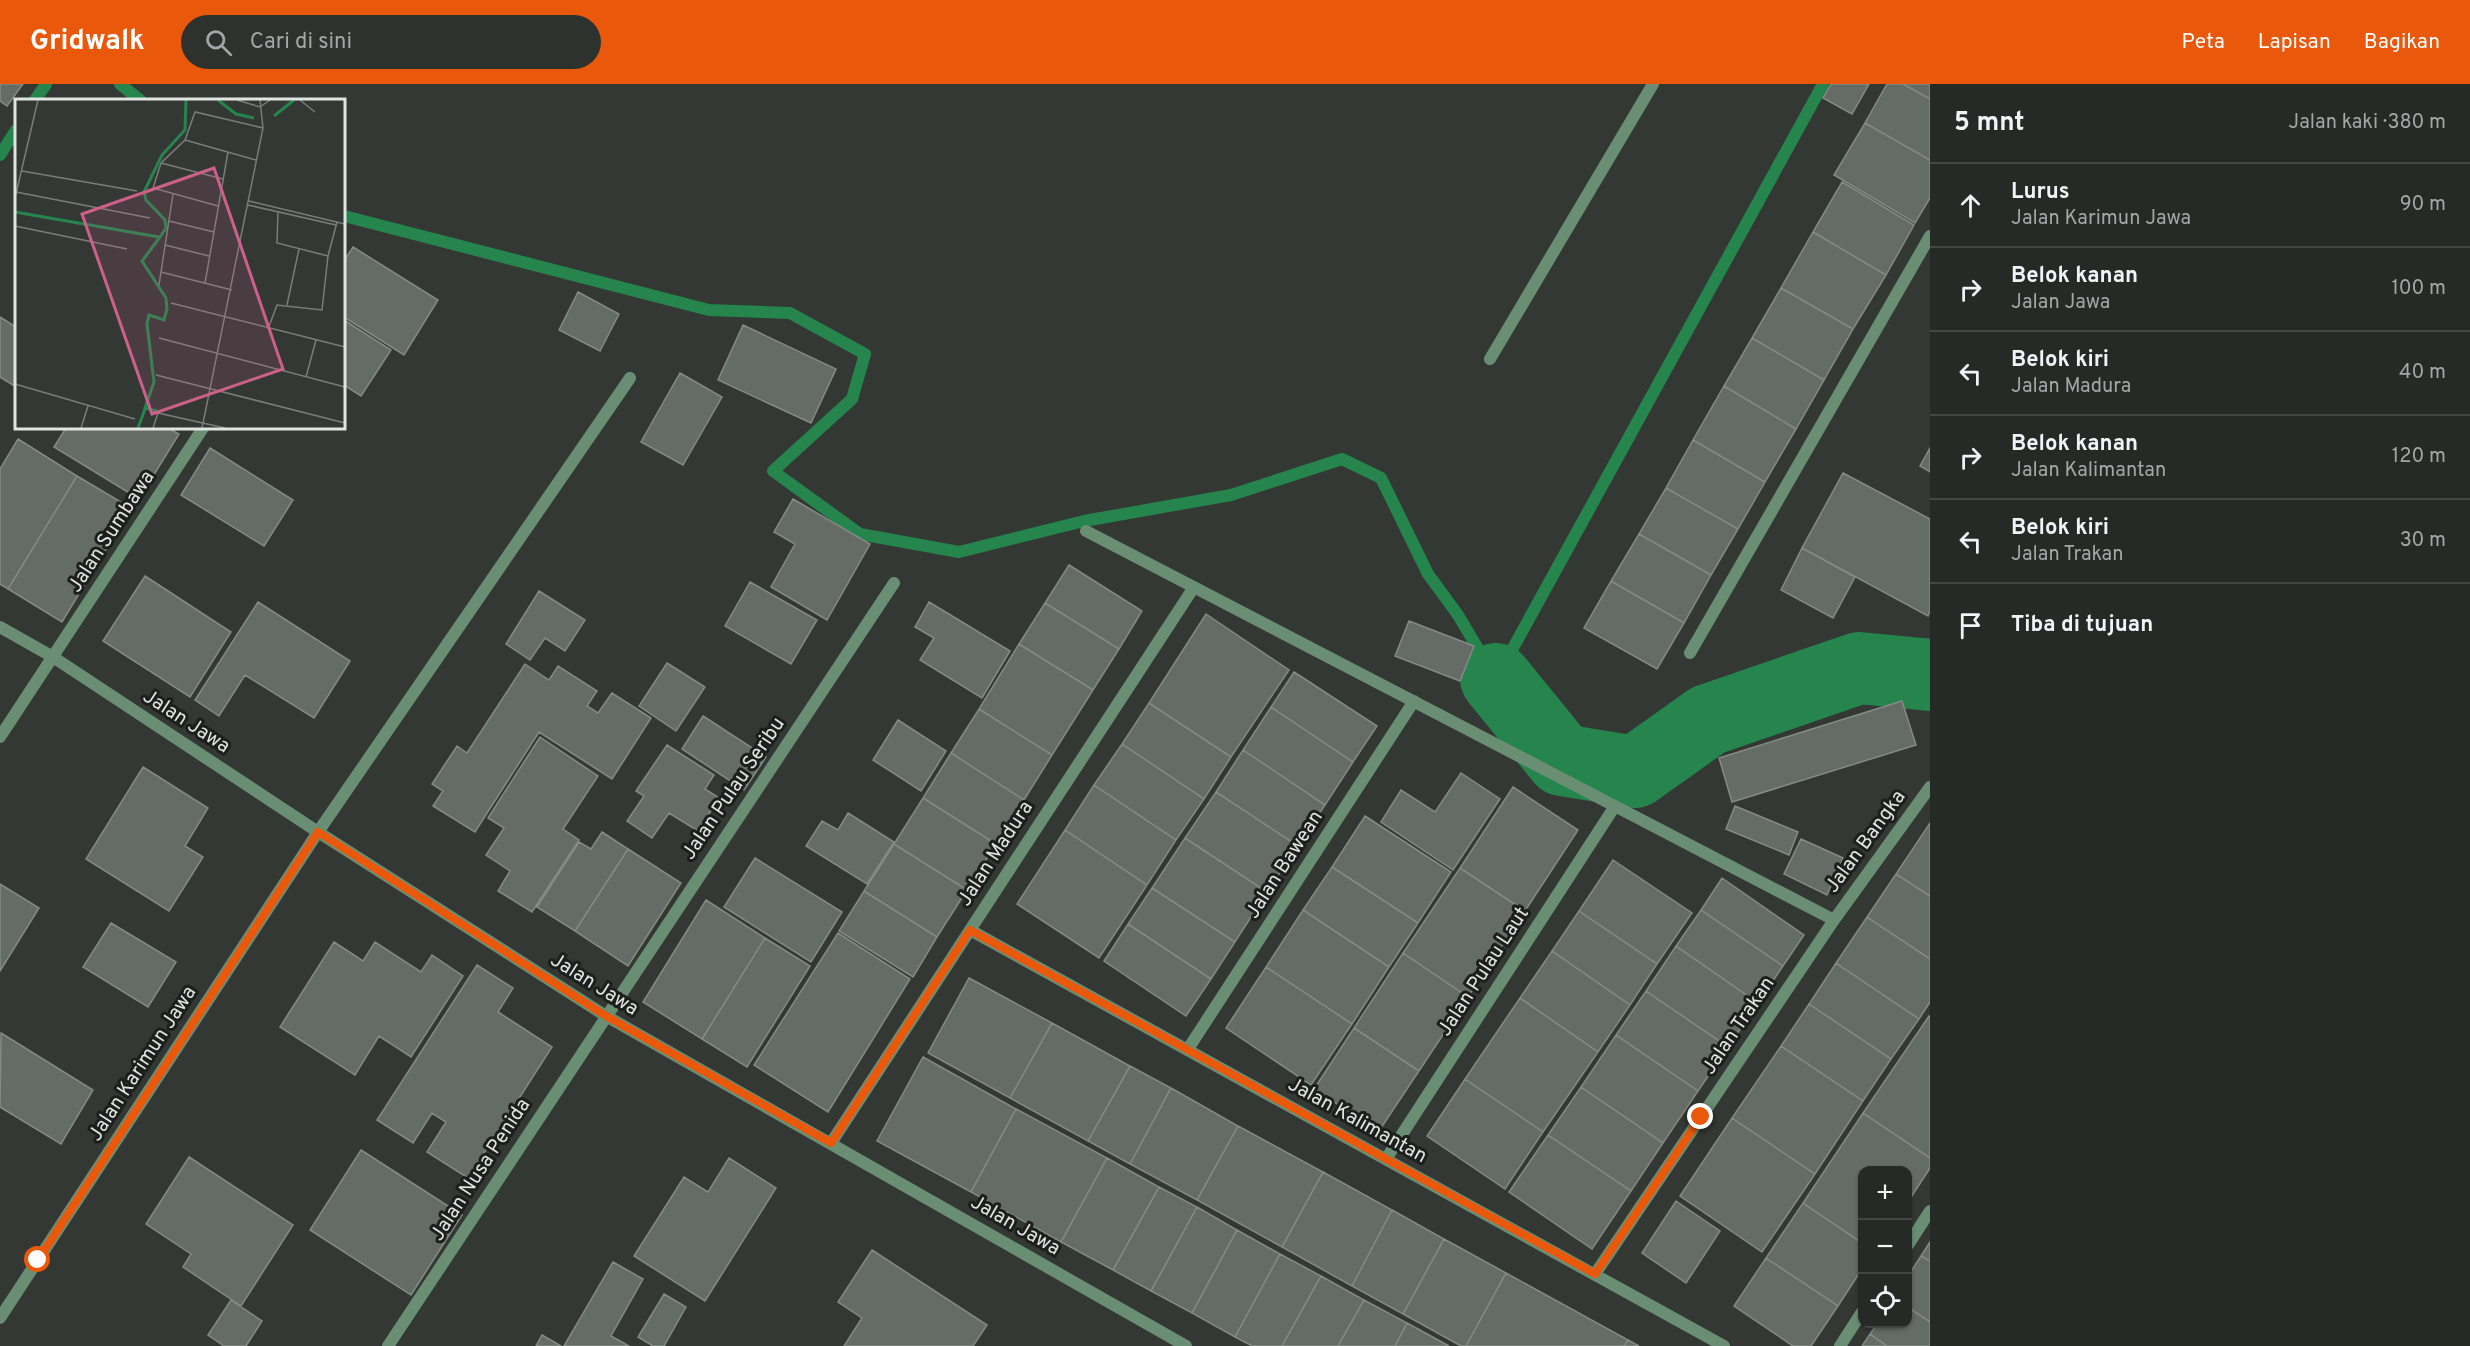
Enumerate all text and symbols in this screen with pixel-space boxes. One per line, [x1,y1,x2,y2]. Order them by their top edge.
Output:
search box [181,15,601,69]
text: Gridwalk [30,24,145,60]
icon: search [202,26,235,59]
text: Cari di sini [250,29,352,56]
text: Peta [2182,29,2225,56]
text: Lapisan [2258,29,2331,56]
text: Bagikan [2364,29,2440,56]
inset map [15,99,345,429]
text: 5 mnt [1954,107,2025,140]
text: Jalan kaki · 380 m [2288,110,2446,136]
text: Lurus [2011,179,2070,206]
icon: ahead [1954,189,1987,222]
text: 90 m [2400,192,2446,218]
text: Jalan Karimun Jawa [2011,206,2191,232]
text: Belok kanan [2011,263,2138,290]
icon: right [1954,273,1987,306]
text: 100 m [2391,276,2446,302]
text: Jalan Jawa [2011,290,2110,316]
text: Belok kiri [2011,347,2109,374]
icon: left [1954,357,1987,390]
text: 40 m [2399,360,2446,386]
text: Jalan Madura [2011,374,2131,400]
text: Belok kanan [2011,431,2138,458]
icon: right [1954,441,1987,474]
text: 120 m [2392,444,2446,470]
text: Jalan Kalimantan [2011,458,2166,484]
street label: Jalan Sumbawa [63,466,161,598]
text: Belok kiri [2011,515,2109,542]
icon: left [1954,525,1987,558]
text: 30 m [2400,528,2446,554]
text: Jalan Trakan [2011,542,2124,568]
icon: arrive [1954,609,1987,642]
text: Tiba di tujuan [2011,612,2153,639]
street label: Jalan Jawa [137,684,235,760]
street label: Jalan Pulau Seribu [677,713,791,865]
street label: Jalan Bangka [1820,785,1912,899]
street label: Jalan Madura [952,796,1040,912]
street label: Jalan Bawean [1240,806,1330,924]
street label: Jalan Pulau Laut [1432,902,1536,1042]
street label: Jalan Jawa [545,948,643,1022]
street label: Jalan Trakan [1697,972,1781,1080]
street label: Jalan Karimun Jawa [83,981,203,1147]
street label: Jalan Kalimantan [1283,1072,1431,1170]
street label: Jalan Nusa Penida [425,1094,537,1246]
route end [1687,1103,1713,1129]
map controls [1858,1166,1912,1328]
button: + [1858,1166,1912,1220]
street label: Jalan Jawa [966,1190,1064,1262]
button: − [1858,1220,1912,1274]
route start [24,1246,50,1272]
button: locate [1858,1274,1912,1328]

